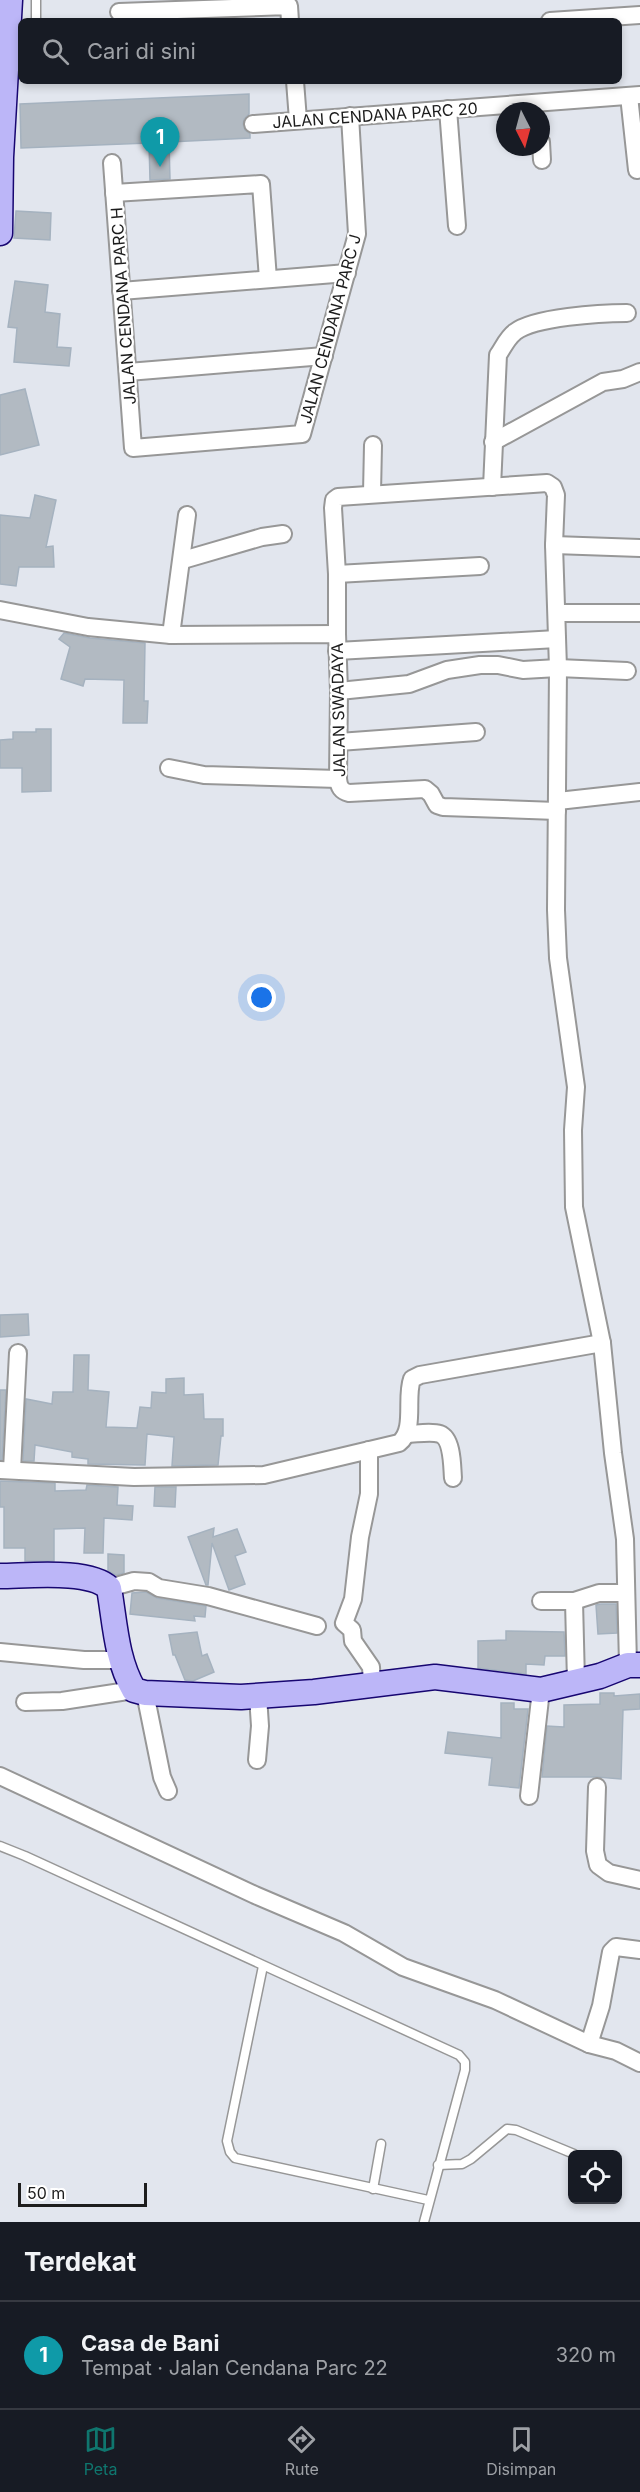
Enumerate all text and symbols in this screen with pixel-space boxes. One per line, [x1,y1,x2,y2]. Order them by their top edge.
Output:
search box [18,18,622,84]
icon: search [39,35,72,68]
text: Cari di sini [87,38,196,64]
street label: JALAN CENDANA PARC 20 [272,98,478,132]
north arrow [496,102,550,156]
pin: 1 [140,118,180,167]
street label: JALAN CENDANA PARC H [106,207,140,405]
street label: JALAN CENDANA PARC J [295,232,365,426]
street label: JALAN SWADAYA [327,643,349,777]
your location [247,983,276,1012]
map controls [568,2150,622,2204]
button: locate [568,2150,622,2204]
scale bar [18,2180,147,2208]
text: 50 m [27,2183,65,2203]
text: Terdekat [24,2246,136,2277]
text: Casa de Bani [81,2330,220,2356]
text: 1 [39,2343,48,2367]
text: 320 m [556,2343,616,2367]
text: Tempat · Jalan Cendana Parc 22 [81,2356,388,2380]
tab: Peta [84,2423,117,2479]
tab: Rute [285,2423,319,2479]
tab: Disimpan [486,2423,556,2479]

